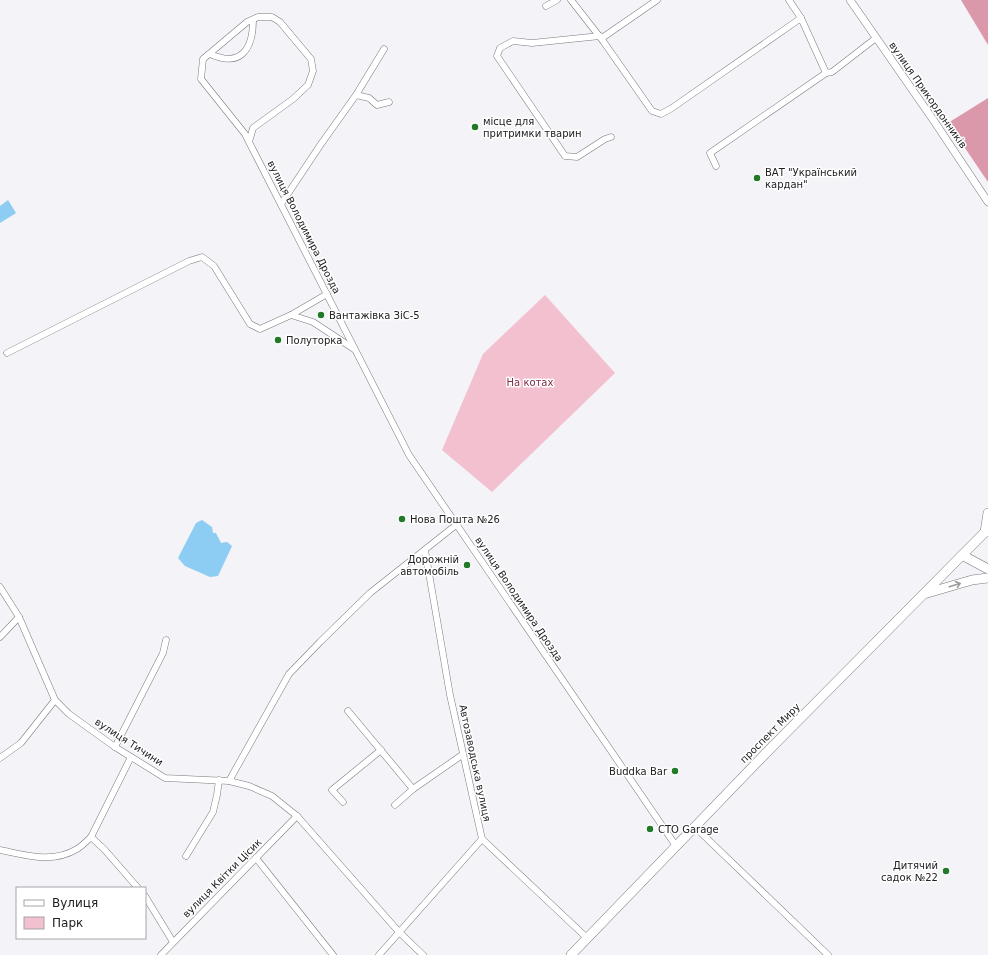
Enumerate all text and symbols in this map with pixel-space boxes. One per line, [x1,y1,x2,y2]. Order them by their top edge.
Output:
street label: вулиця Прикордонників [887,40,969,150]
place label: місце для притримки тварин [483,116,582,139]
marker: місце для притримки тварин [470,122,480,132]
street label: вулиця Володимира Дрозда [266,159,342,295]
place label: ВАТ "Український кардан" [765,167,857,190]
marker: ВАТ "Український кардан" [752,173,762,183]
marker: Вантажівка ЗіС-5 [316,310,326,320]
place label: Вантажівка ЗіС-5 [329,310,420,321]
marker: Полуторка [273,335,283,345]
place label: Полуторка [286,335,342,346]
park label: На котах [507,377,554,388]
marker: Нова Пошта №26 [397,514,407,524]
place label: Нова Пошта №26 [410,514,500,525]
street label: вулиця Володимира Дрозда [473,535,565,663]
place label: Дорожній автомобіль [400,554,459,577]
marker: Дорожній автомобіль [462,560,472,570]
one-way arrow [948,581,961,588]
street label: проспект Миру [738,701,802,765]
street label: Автозаводська вулиця [457,704,493,822]
street label: вулиця Тичини [93,716,165,768]
place label: Buddka Bar [609,766,668,777]
marker: Buddka Bar [670,766,680,776]
marker: СТО Garage [645,824,655,834]
place label: СТО Garage [658,824,719,835]
street label: вулиця Квітки Цісик [180,836,264,920]
place label: Дитячий садок №22 [881,860,938,883]
marker: Дитячий садок №22 [941,866,951,876]
legend [16,887,146,939]
text: Вулиця [52,896,98,910]
text: Парк [52,916,83,930]

